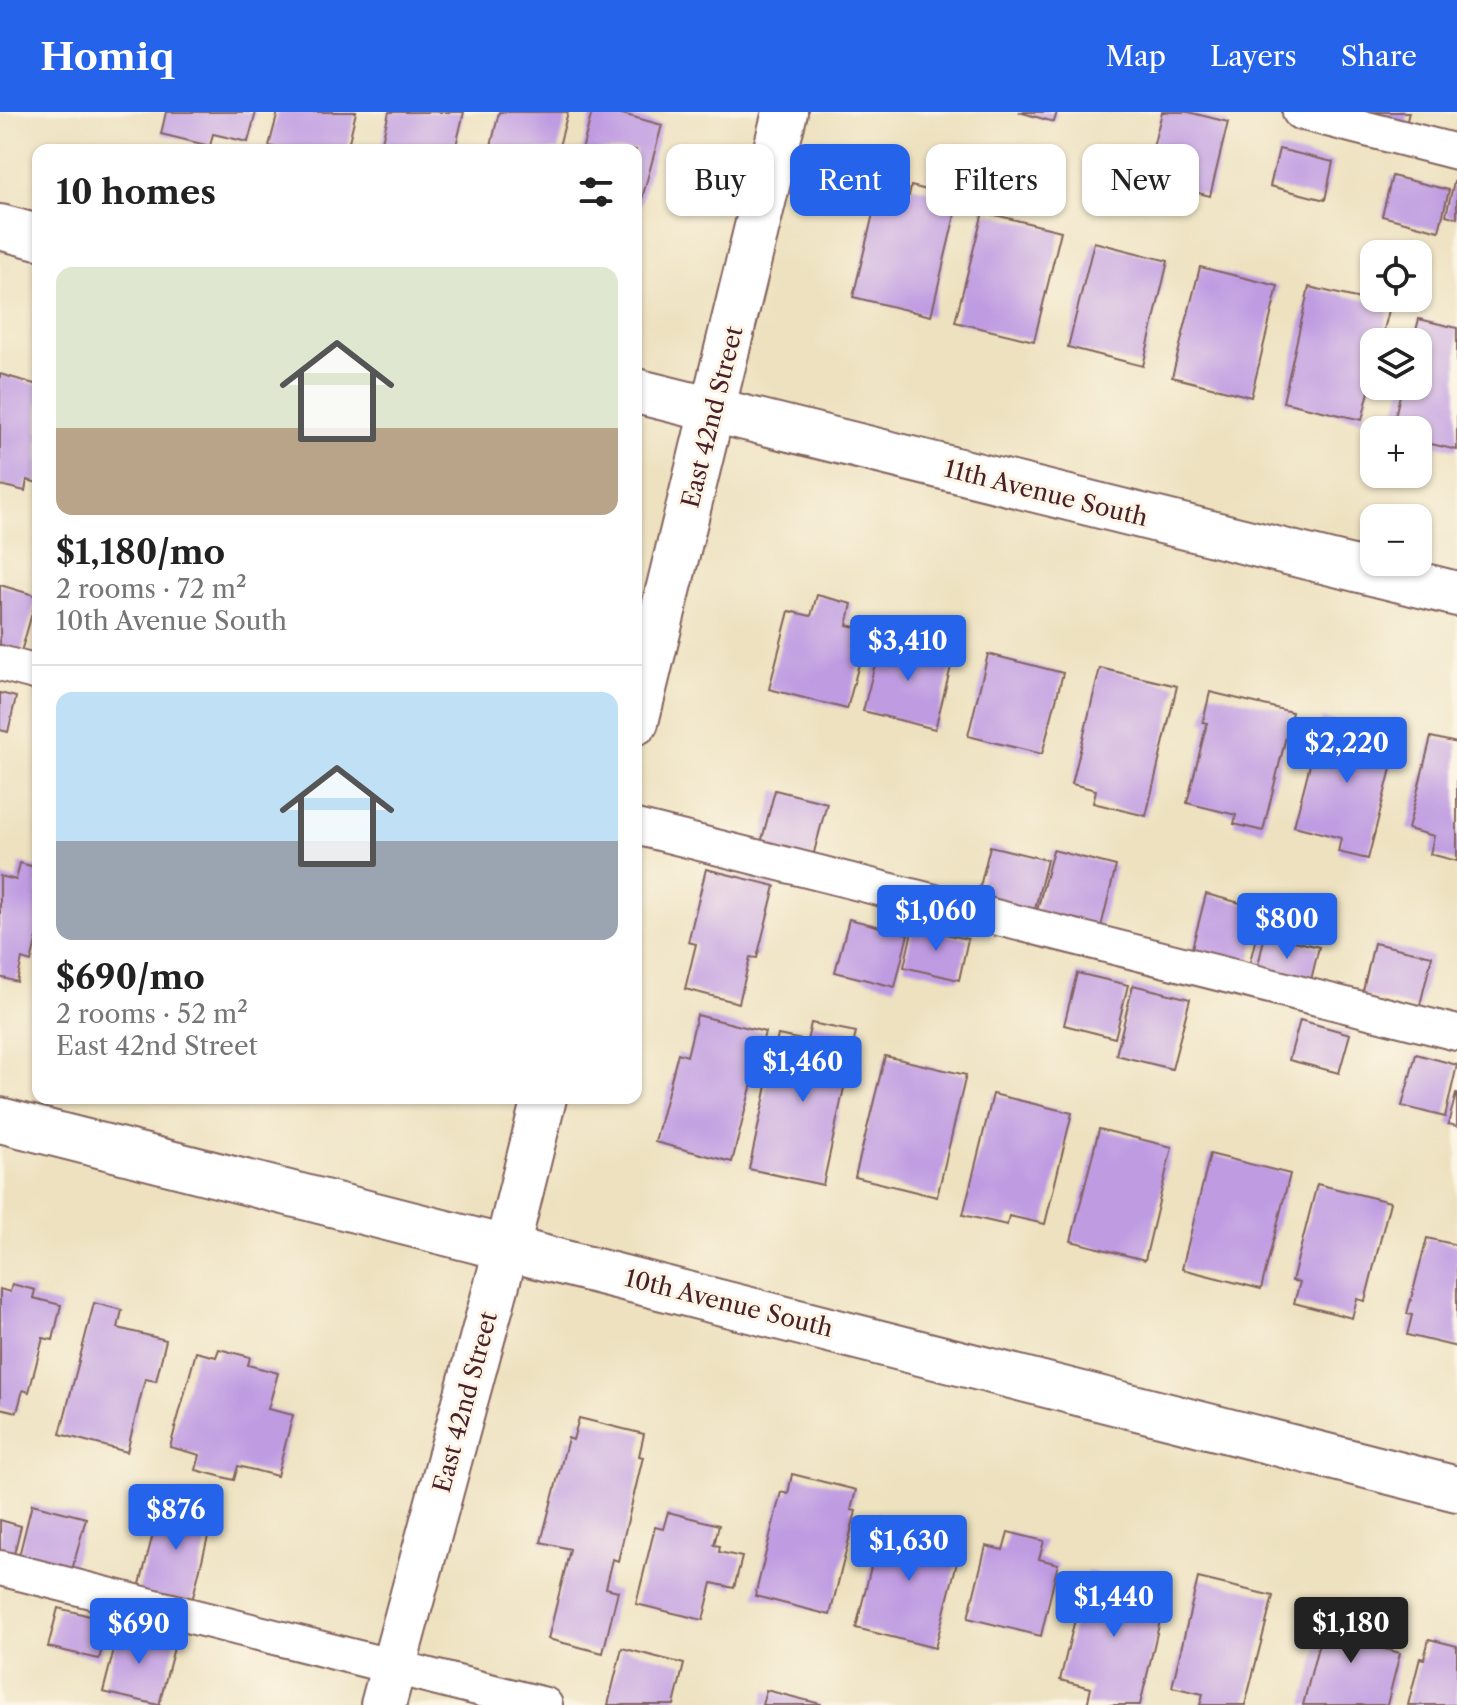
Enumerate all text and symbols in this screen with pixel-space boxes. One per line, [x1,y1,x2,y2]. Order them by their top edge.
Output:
text: Homiq [40,33,174,80]
text: Map [1106,39,1166,73]
text: Layers [1210,39,1297,73]
text: Share [1341,39,1417,73]
chip: Buy [666,144,774,216]
chip: Rent [790,144,910,216]
chip: Filters [926,144,1066,216]
chip: New [1082,144,1199,216]
icon: filters [574,170,618,214]
text: 10 homes [56,171,216,213]
map controls [1360,240,1432,576]
button: locate [1360,240,1432,312]
icon: home [265,319,409,463]
street label: East 42nd Street [675,323,749,511]
button: layers [1360,328,1432,400]
button: + [1360,416,1432,488]
street label: 11th Avenue South [941,454,1151,532]
button: − [1360,504,1432,576]
text: $1,180/mo [56,531,225,573]
text: 2 rooms · 72 m² [56,573,247,605]
text: 10th Avenue South [56,605,287,637]
pin: $3,410 [843,615,973,683]
text: $3,410 [868,625,948,657]
pin: $2,220 [1282,717,1412,785]
text: $2,220 [1305,727,1389,759]
icon: home [265,744,409,888]
pin: $1,060 [871,885,1001,953]
pin: $800 [1240,893,1334,961]
text: $1,060 [895,895,977,927]
text: $800 [1255,903,1319,935]
text: $690/mo [56,956,205,998]
text: 2 rooms · 52 m² [56,998,248,1030]
text: East 42nd Street [56,1030,258,1062]
pin: $1,460 [738,1036,868,1104]
text: $1,460 [763,1046,843,1078]
street label: 10th Avenue South [622,1263,836,1343]
street label: East 42nd Street [427,1308,503,1496]
pin: $876 [129,1484,223,1552]
text: $876 [146,1494,206,1526]
pin: $1,630 [844,1515,974,1583]
text: $1,630 [869,1525,949,1557]
pin: $1,440 [1049,1571,1179,1639]
text: $1,440 [1074,1581,1154,1613]
pin: $1,180 [1286,1597,1416,1665]
pin: $690 [92,1598,186,1666]
text: $1,180 [1312,1607,1390,1639]
text: $690 [108,1608,170,1640]

